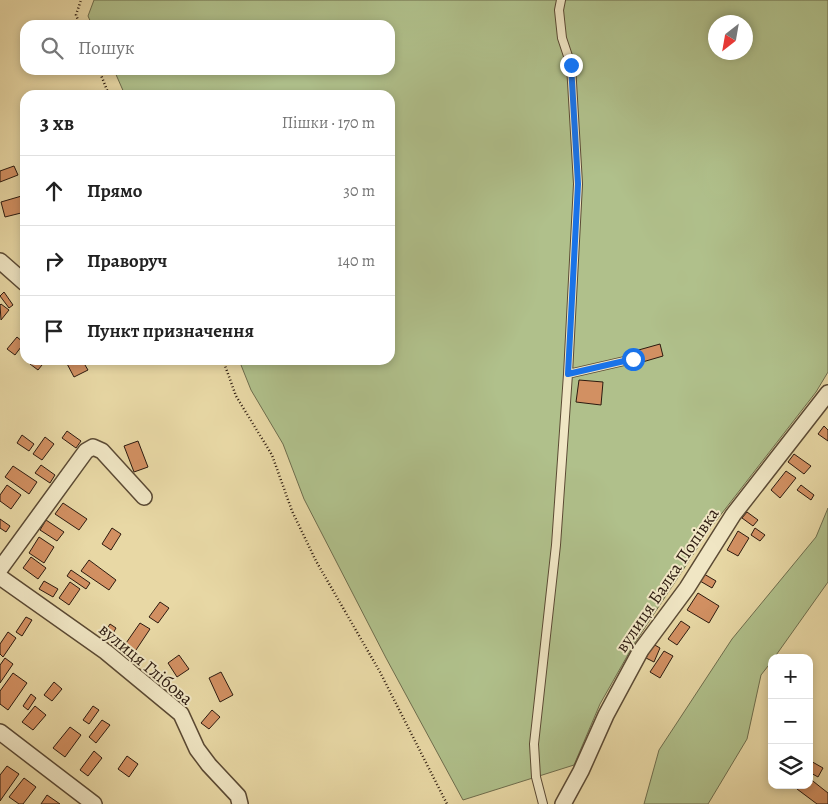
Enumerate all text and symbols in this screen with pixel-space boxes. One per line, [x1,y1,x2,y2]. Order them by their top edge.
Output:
north arrow [708,15,753,60]
search box [20,20,395,75]
icon: search [38,34,66,62]
text: Пошук [78,35,135,61]
route end [560,54,583,77]
text: 3 хв [40,109,74,137]
text: Пішки · 170 m [282,112,375,134]
icon: ahead [40,177,68,205]
text: Прямо [87,178,142,204]
text: 30 m [343,180,375,202]
icon: right [40,247,68,275]
text: Праворуч [87,248,167,274]
text: 140 m [337,250,375,272]
icon: arrive [40,317,68,345]
text: Пункт призначення [87,318,254,344]
route start [622,348,645,371]
street label: вулиця Балка Попівка [610,502,725,657]
street label: вулиця Глібова [94,618,199,711]
map controls [768,654,813,789]
button: + [768,654,813,699]
button: − [768,699,813,744]
button: layers [768,744,813,789]

